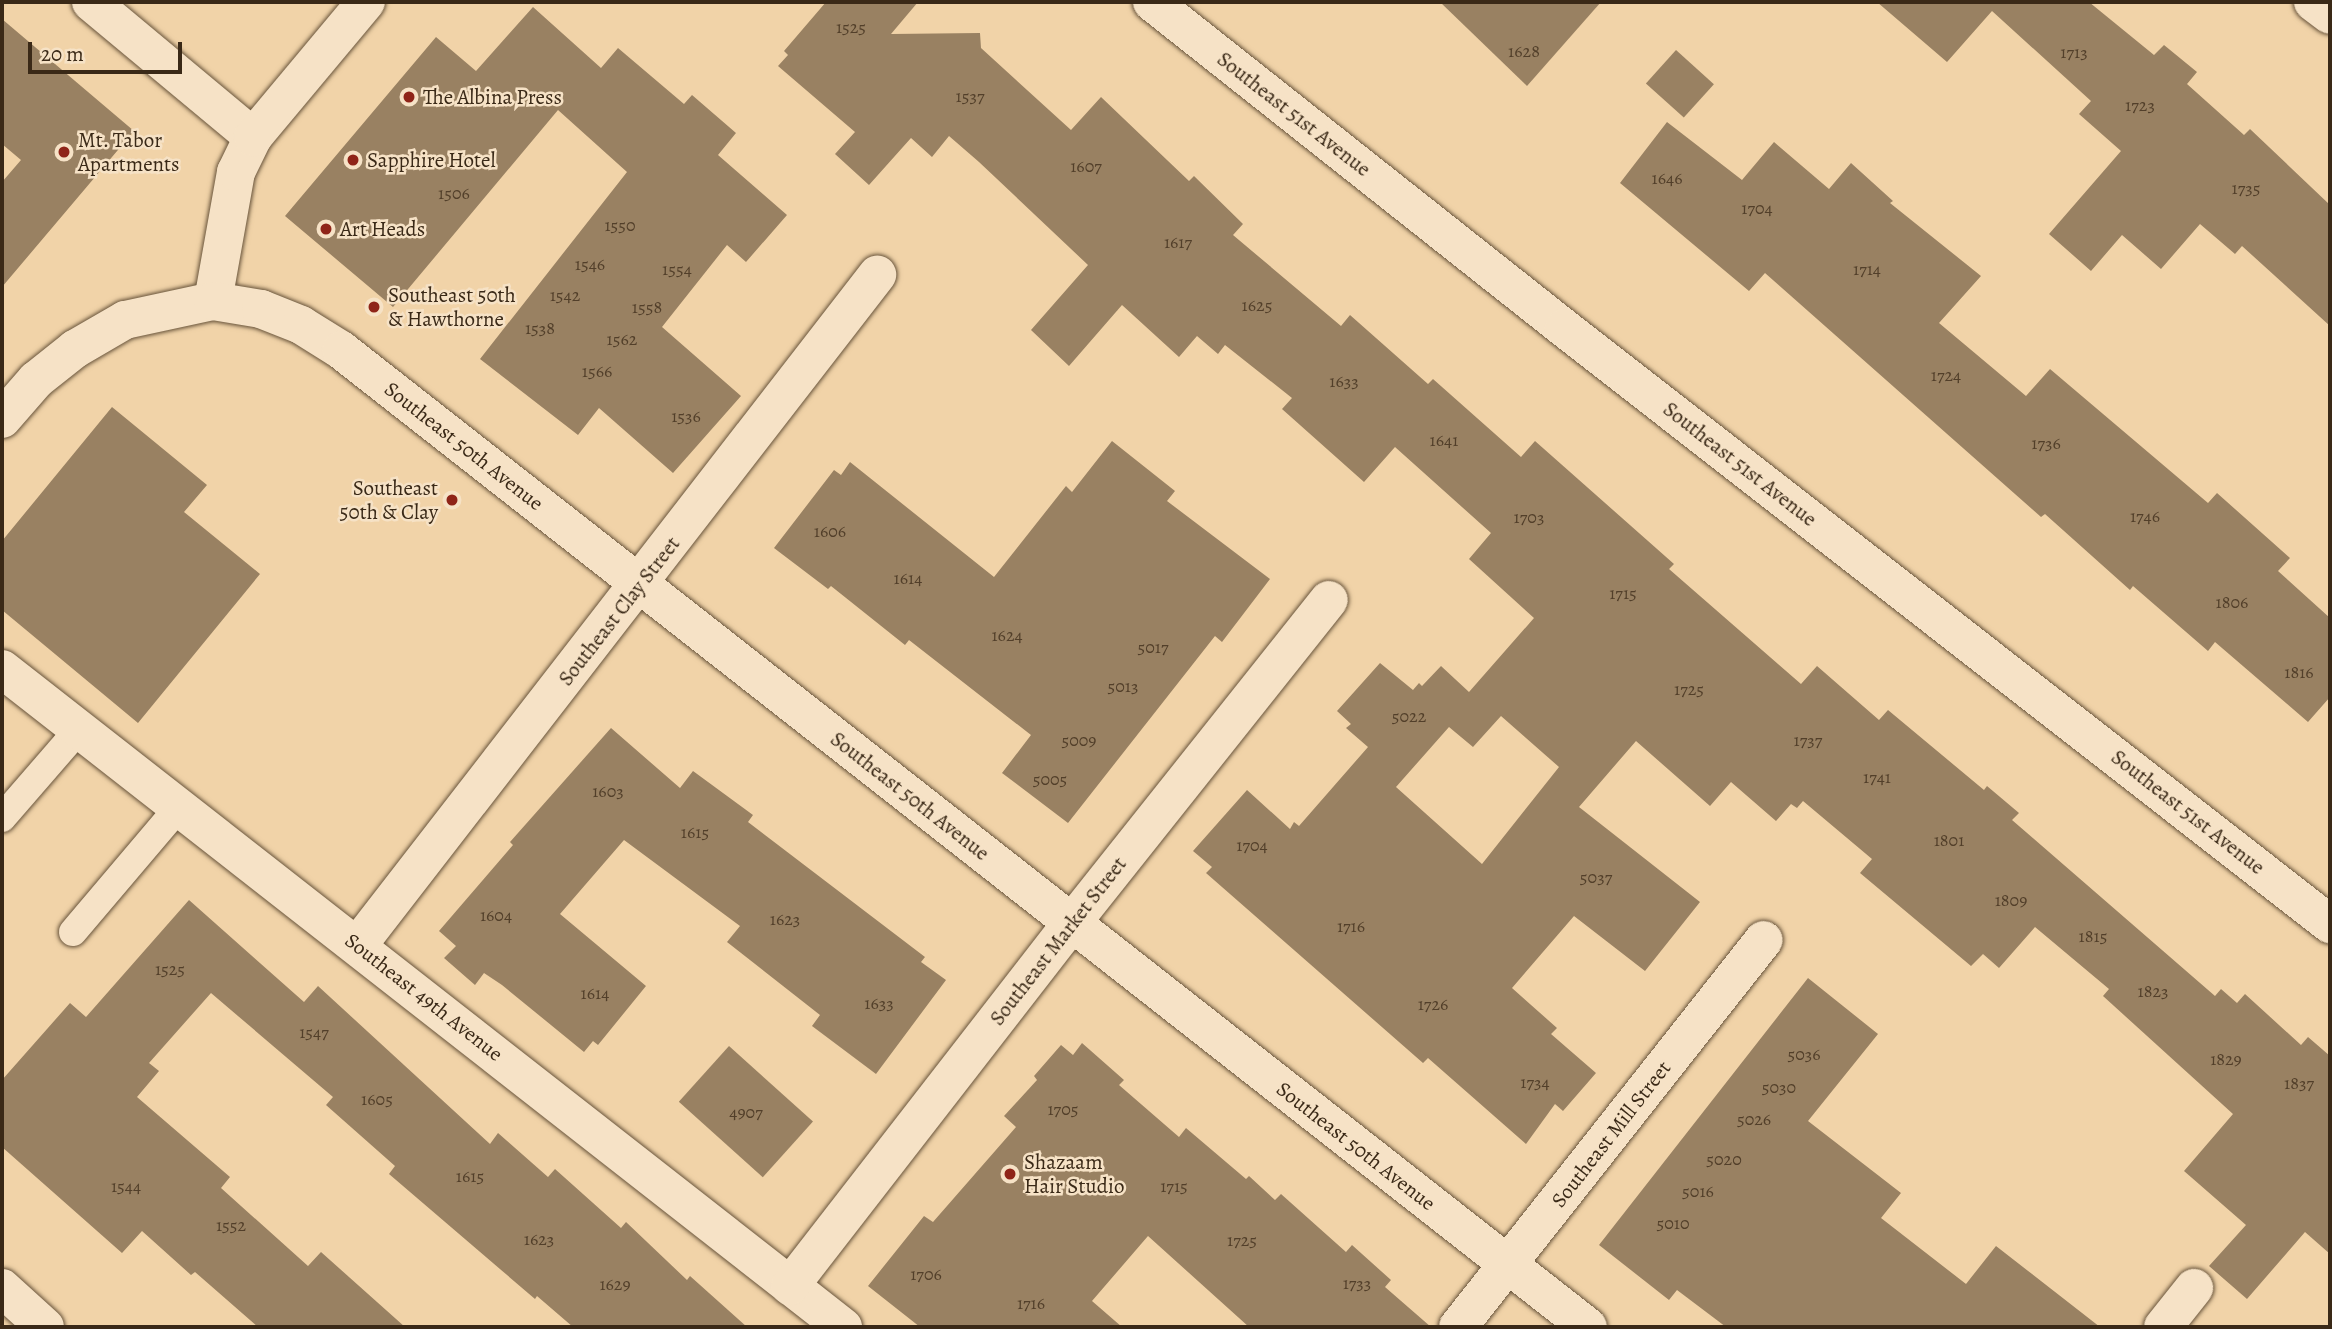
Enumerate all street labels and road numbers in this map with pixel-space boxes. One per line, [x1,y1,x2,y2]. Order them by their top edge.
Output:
street label: Southeast 51st Avenue [1212,46,1376,182]
street label: Southeast 50th Avenue [380,376,548,516]
street label: Southeast 51st Avenue [1658,396,1822,532]
street label: Southeast Clay Street [553,531,685,691]
street label: Southeast 50th Avenue [826,726,994,866]
street label: Southeast 51st Avenue [2106,744,2270,880]
street label: Southeast Market Street [984,852,1132,1030]
street label: Southeast 49th Avenue [340,928,508,1066]
street label: Southeast Mill Street [1546,1056,1676,1212]
street label: Southeast 50th Avenue [1272,1076,1440,1216]

